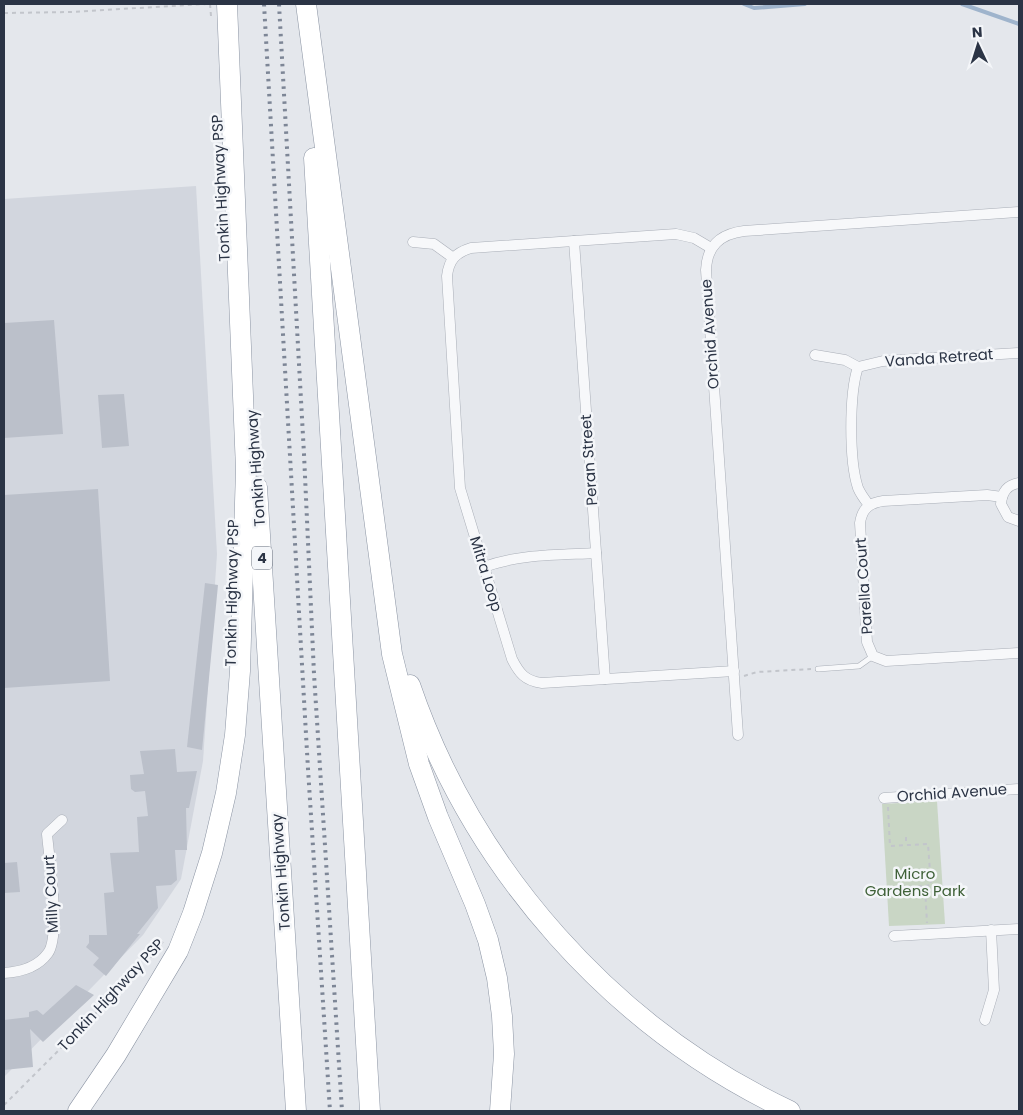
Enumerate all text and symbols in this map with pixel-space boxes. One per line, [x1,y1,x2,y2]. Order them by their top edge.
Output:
north arrow [953,20,1003,70]
text: N [971,22,983,42]
street label: Tonkin Highway PSP [206,114,235,262]
street label: Orchid Avenue [695,278,724,390]
street label: Vanda Retreat [884,343,994,372]
street label: Tonkin Highway [241,408,270,527]
street label: Peran Street [575,414,602,506]
street label: Tonkin Highway PSP [220,519,243,667]
street label: Mitra Loop [465,534,508,614]
street label: Parella Court [850,537,877,635]
road number: 4 [252,546,272,570]
street label: Orchid Avenue [896,778,1008,807]
street label: Tonkin Highway [266,812,295,931]
street label: Milly Court [38,854,63,934]
park label: Micro Gardens Park [865,863,965,901]
street label: Tonkin Highway PSP [53,933,169,1056]

